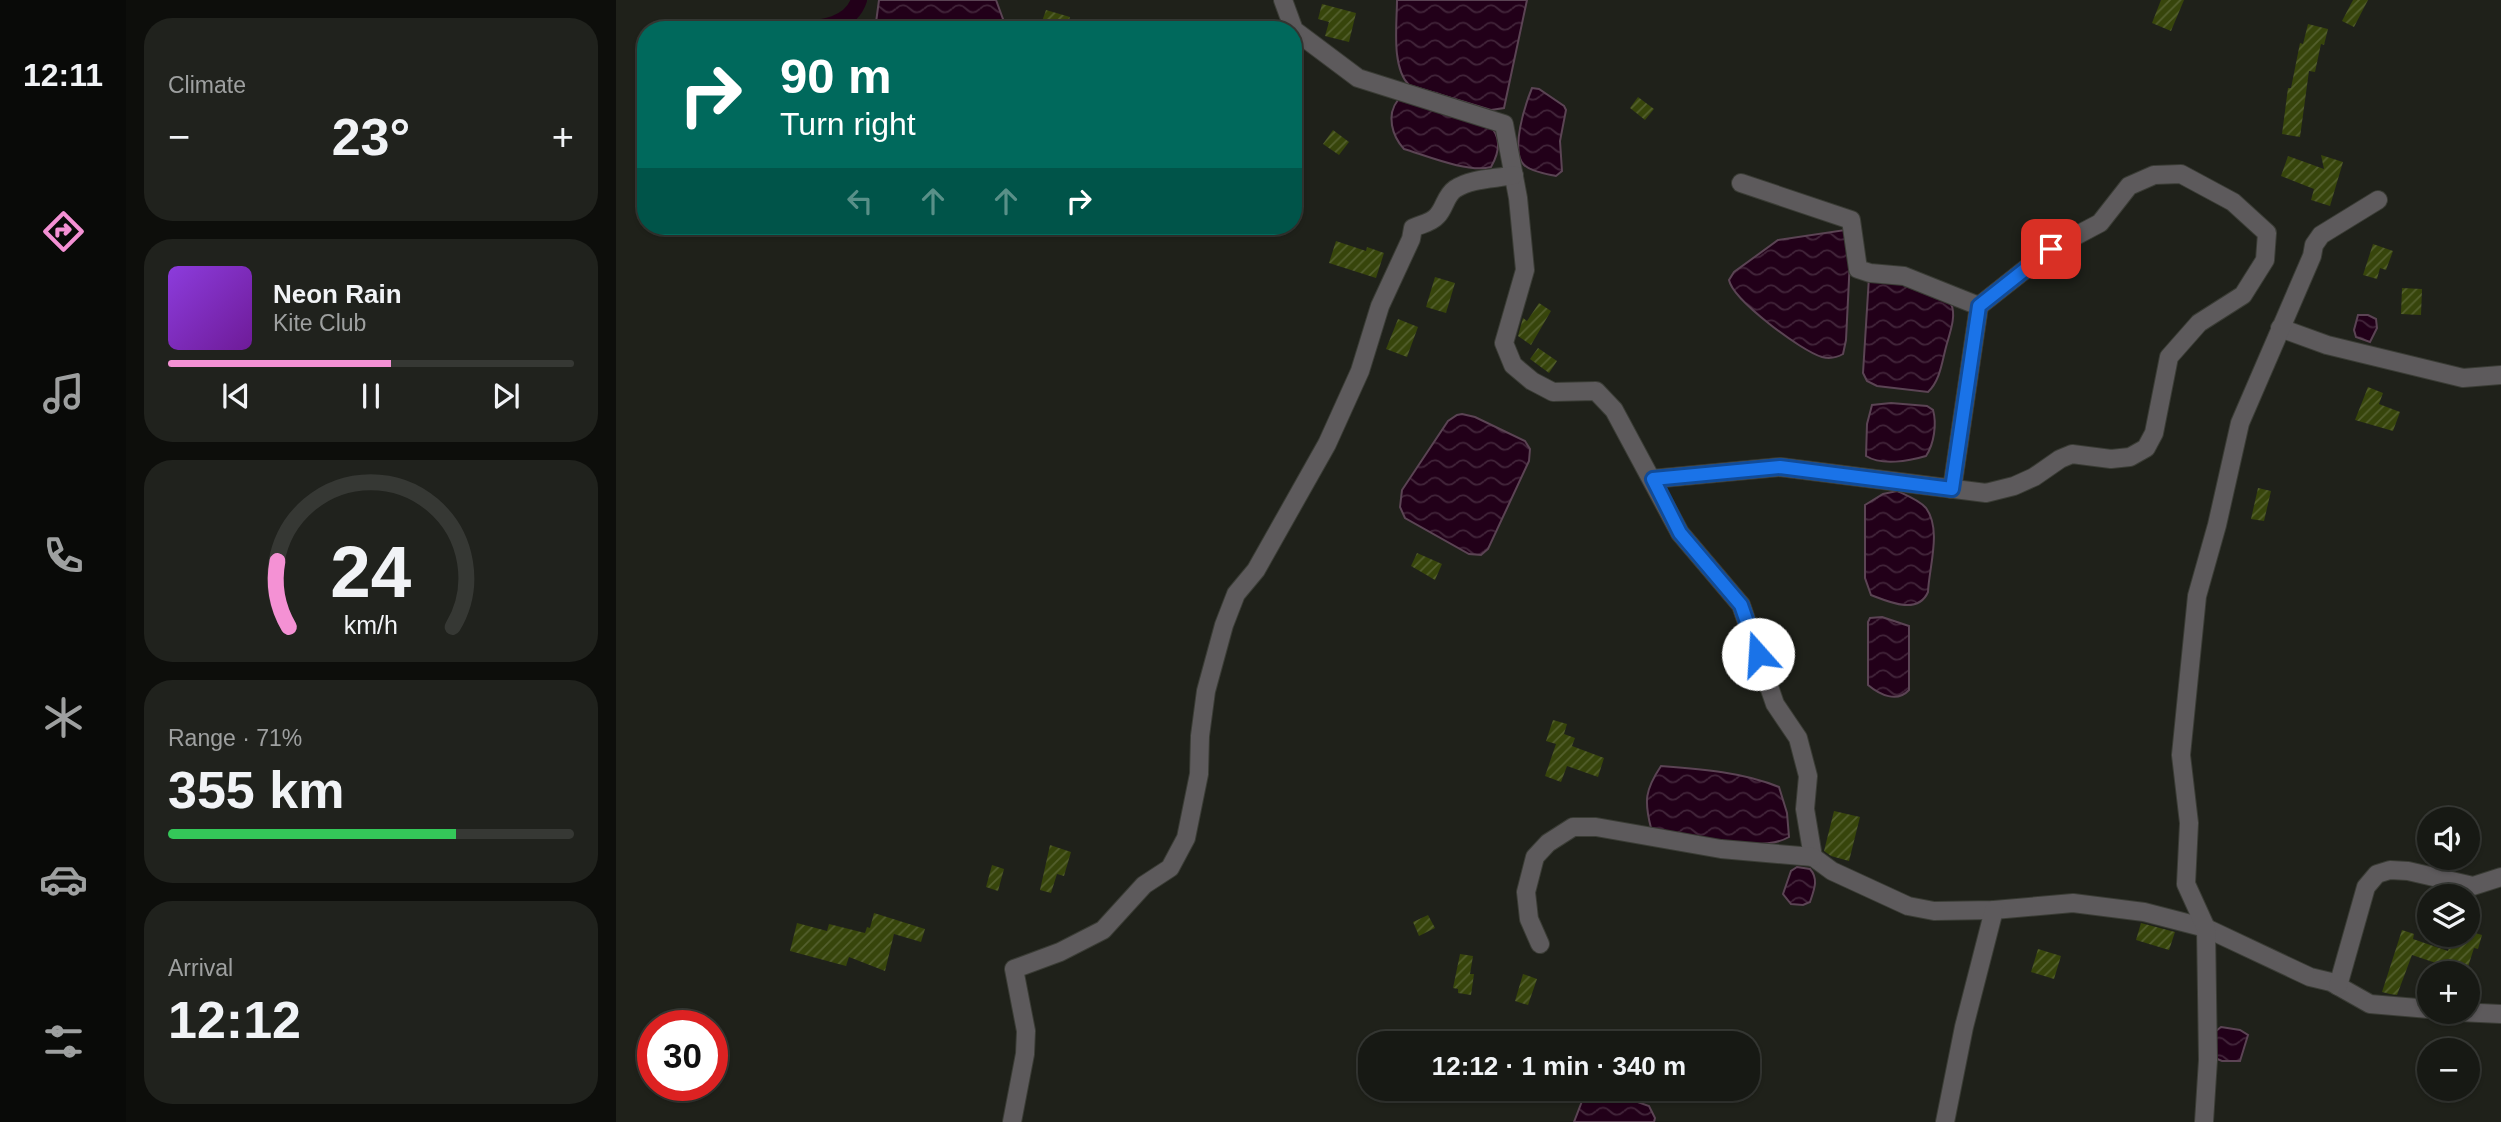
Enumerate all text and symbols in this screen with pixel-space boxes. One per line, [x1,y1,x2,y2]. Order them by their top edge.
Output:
icon: right [665,49,756,140]
text: 90 m [780,49,892,103]
text: 12:11 [23,57,103,93]
text: Climate [168,72,246,98]
text: Turn right [780,106,916,142]
text: 23° [332,108,410,166]
text: − [168,116,190,158]
text: + [552,116,574,158]
icon: left [841,182,879,220]
icon: ahead [914,182,952,220]
icon: ahead [987,182,1025,220]
icon: right [1060,182,1098,220]
icon: directions [39,207,88,256]
pin [2021,219,2081,279]
icon: arrive [2032,230,2070,268]
text: Neon Rain [273,279,402,309]
text: Kite Club [273,310,366,336]
icon: music [39,369,88,418]
icon: previous [217,377,255,415]
icon: pause [352,377,390,415]
icon: next [487,377,525,415]
icon: phone [39,531,88,580]
text: 24 [331,531,412,612]
text: km/h [344,611,398,639]
position arrow [1721,617,1795,691]
icon: climate [39,693,88,742]
text: Range · 71% [168,725,302,751]
text: 355 km [168,761,344,819]
map controls [2417,807,2480,1101]
button: sound [2417,807,2480,870]
icon: car [39,855,88,904]
button: layers [2417,884,2480,947]
text: Arrival [168,955,233,981]
button: + [2417,961,2480,1024]
text: 12:12 [168,991,301,1049]
speed limit sign: 30 [637,1010,728,1101]
icon: filters [39,1017,88,1066]
button: − [2417,1038,2480,1101]
text: 12:12 · 1 min · 340 m [1432,1051,1686,1081]

